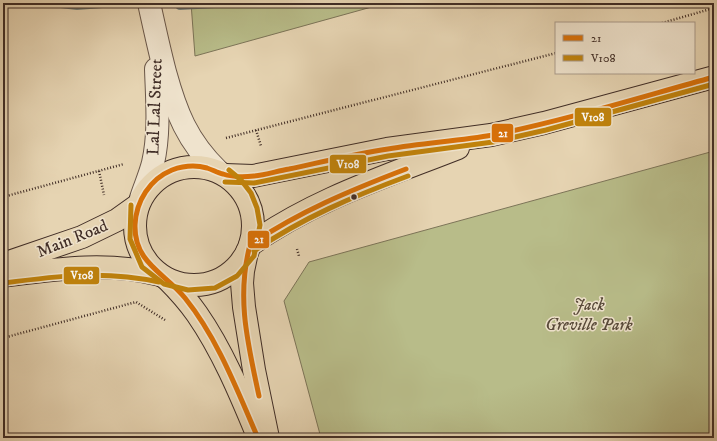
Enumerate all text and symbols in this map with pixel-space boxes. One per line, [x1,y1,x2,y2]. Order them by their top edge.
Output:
legend [555,22,695,74]
text: 21 [591,31,601,46]
text: V108 [590,51,615,66]
street label: Lal Lal Street [142,58,168,156]
line badge: V108 [574,107,612,127]
text: V108 [581,111,605,125]
line badge: 21 [491,123,514,143]
text: 21 [498,127,508,141]
line badge: V108 [329,154,367,174]
text: V108 [336,158,360,172]
unlabelled marker [349,192,359,202]
street label: Main Road [34,215,112,263]
line badge: 21 [247,230,270,249]
text: 21 [254,233,264,247]
line badge: V108 [63,266,100,285]
text: V108 [70,269,94,283]
park label: Jack Greville Park [545,294,634,336]

